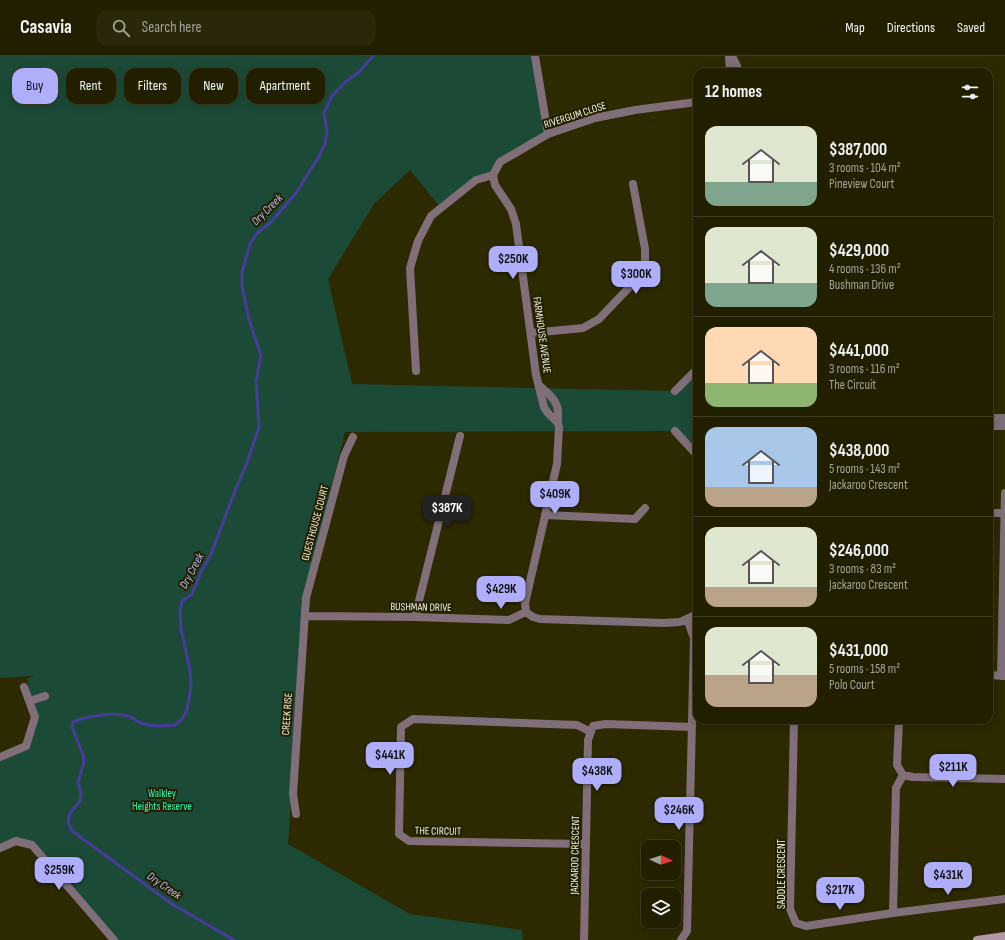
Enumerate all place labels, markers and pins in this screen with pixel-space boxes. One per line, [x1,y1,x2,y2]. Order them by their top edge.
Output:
pin: $250K [485,246,541,280]
pin: $300K [608,261,664,295]
pin: $409K [527,481,583,515]
pin: $387K [419,495,475,529]
pin: $429K [473,576,529,610]
pin: $441K [362,742,418,776]
pin: $211K [925,754,981,788]
pin: $438K [569,758,625,792]
pin: $246K [651,797,707,831]
pin: $259K [31,857,87,891]
pin: $431K [920,862,976,896]
pin: $217K [812,877,868,911]

